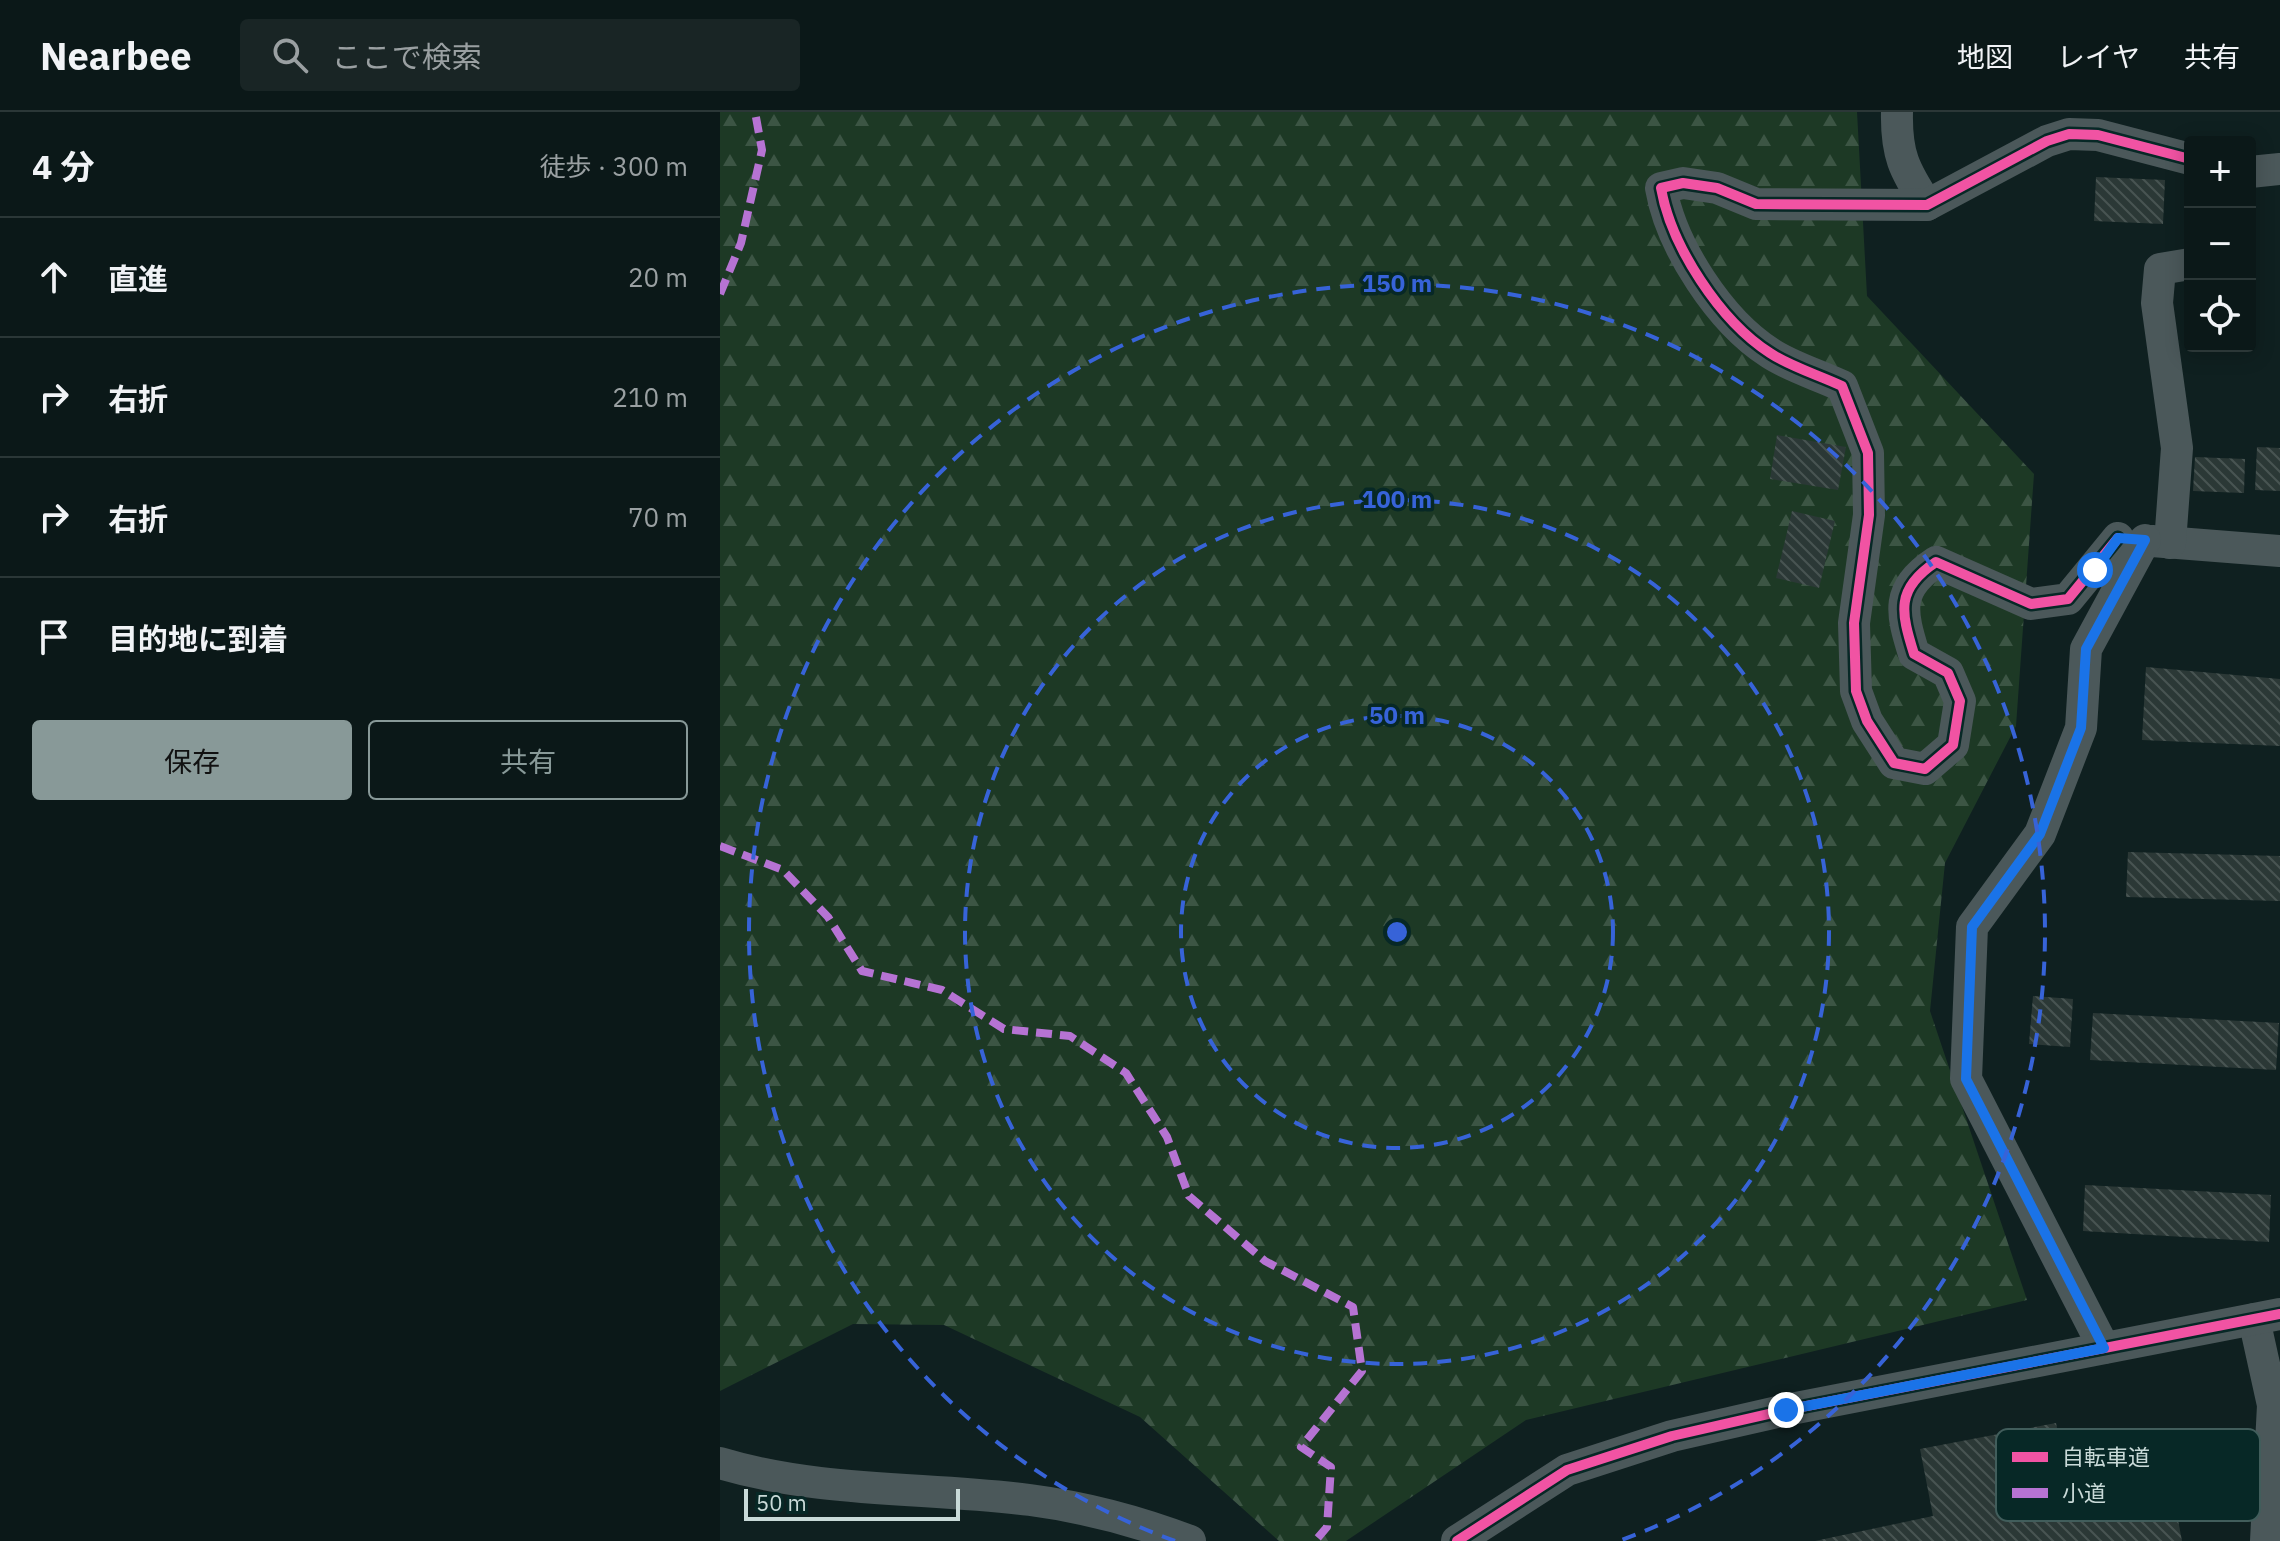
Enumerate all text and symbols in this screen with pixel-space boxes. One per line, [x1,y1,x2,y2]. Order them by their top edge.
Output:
search box [240,19,800,91]
text: Nearbee [40,31,192,80]
icon: search [268,33,312,77]
text: ここで検索 [332,37,482,76]
text: 地図 [1957,38,2013,75]
text: レイヤ [2057,38,2140,75]
text: 共有 [2184,38,2240,75]
map controls [2184,136,2256,352]
button: + [2184,136,2256,208]
text: 4 分 [32,144,94,188]
text: 徒歩 · 300 m [540,149,688,183]
button: − [2184,208,2256,280]
icon: ahead [32,255,76,299]
text: 直進 [108,259,168,298]
text: 20 m [628,260,688,294]
text: 150 m [1362,267,1432,299]
button: locate [2184,280,2256,352]
icon: right [32,375,76,419]
text: 右折 [108,379,168,418]
text: 210 m [612,380,688,414]
text: 100 m [1362,483,1432,515]
icon: right [32,495,76,539]
text: 右折 [108,499,168,538]
text: 70 m [628,500,688,534]
route start [2077,552,2113,588]
icon: arrive [32,615,76,659]
text: 目的地に到着 [108,619,288,658]
text: 50 m [1369,699,1425,731]
button: 保存 [32,720,352,800]
button: 共有 [368,720,688,800]
centre of rings [1383,918,1411,946]
route end [1768,1392,1804,1428]
legend [1996,1429,2260,1521]
text: 自転車道 [2062,1442,2150,1471]
text: 小道 [2062,1478,2106,1507]
scale bar [744,1485,960,1521]
text: 50 m [756,1488,807,1517]

